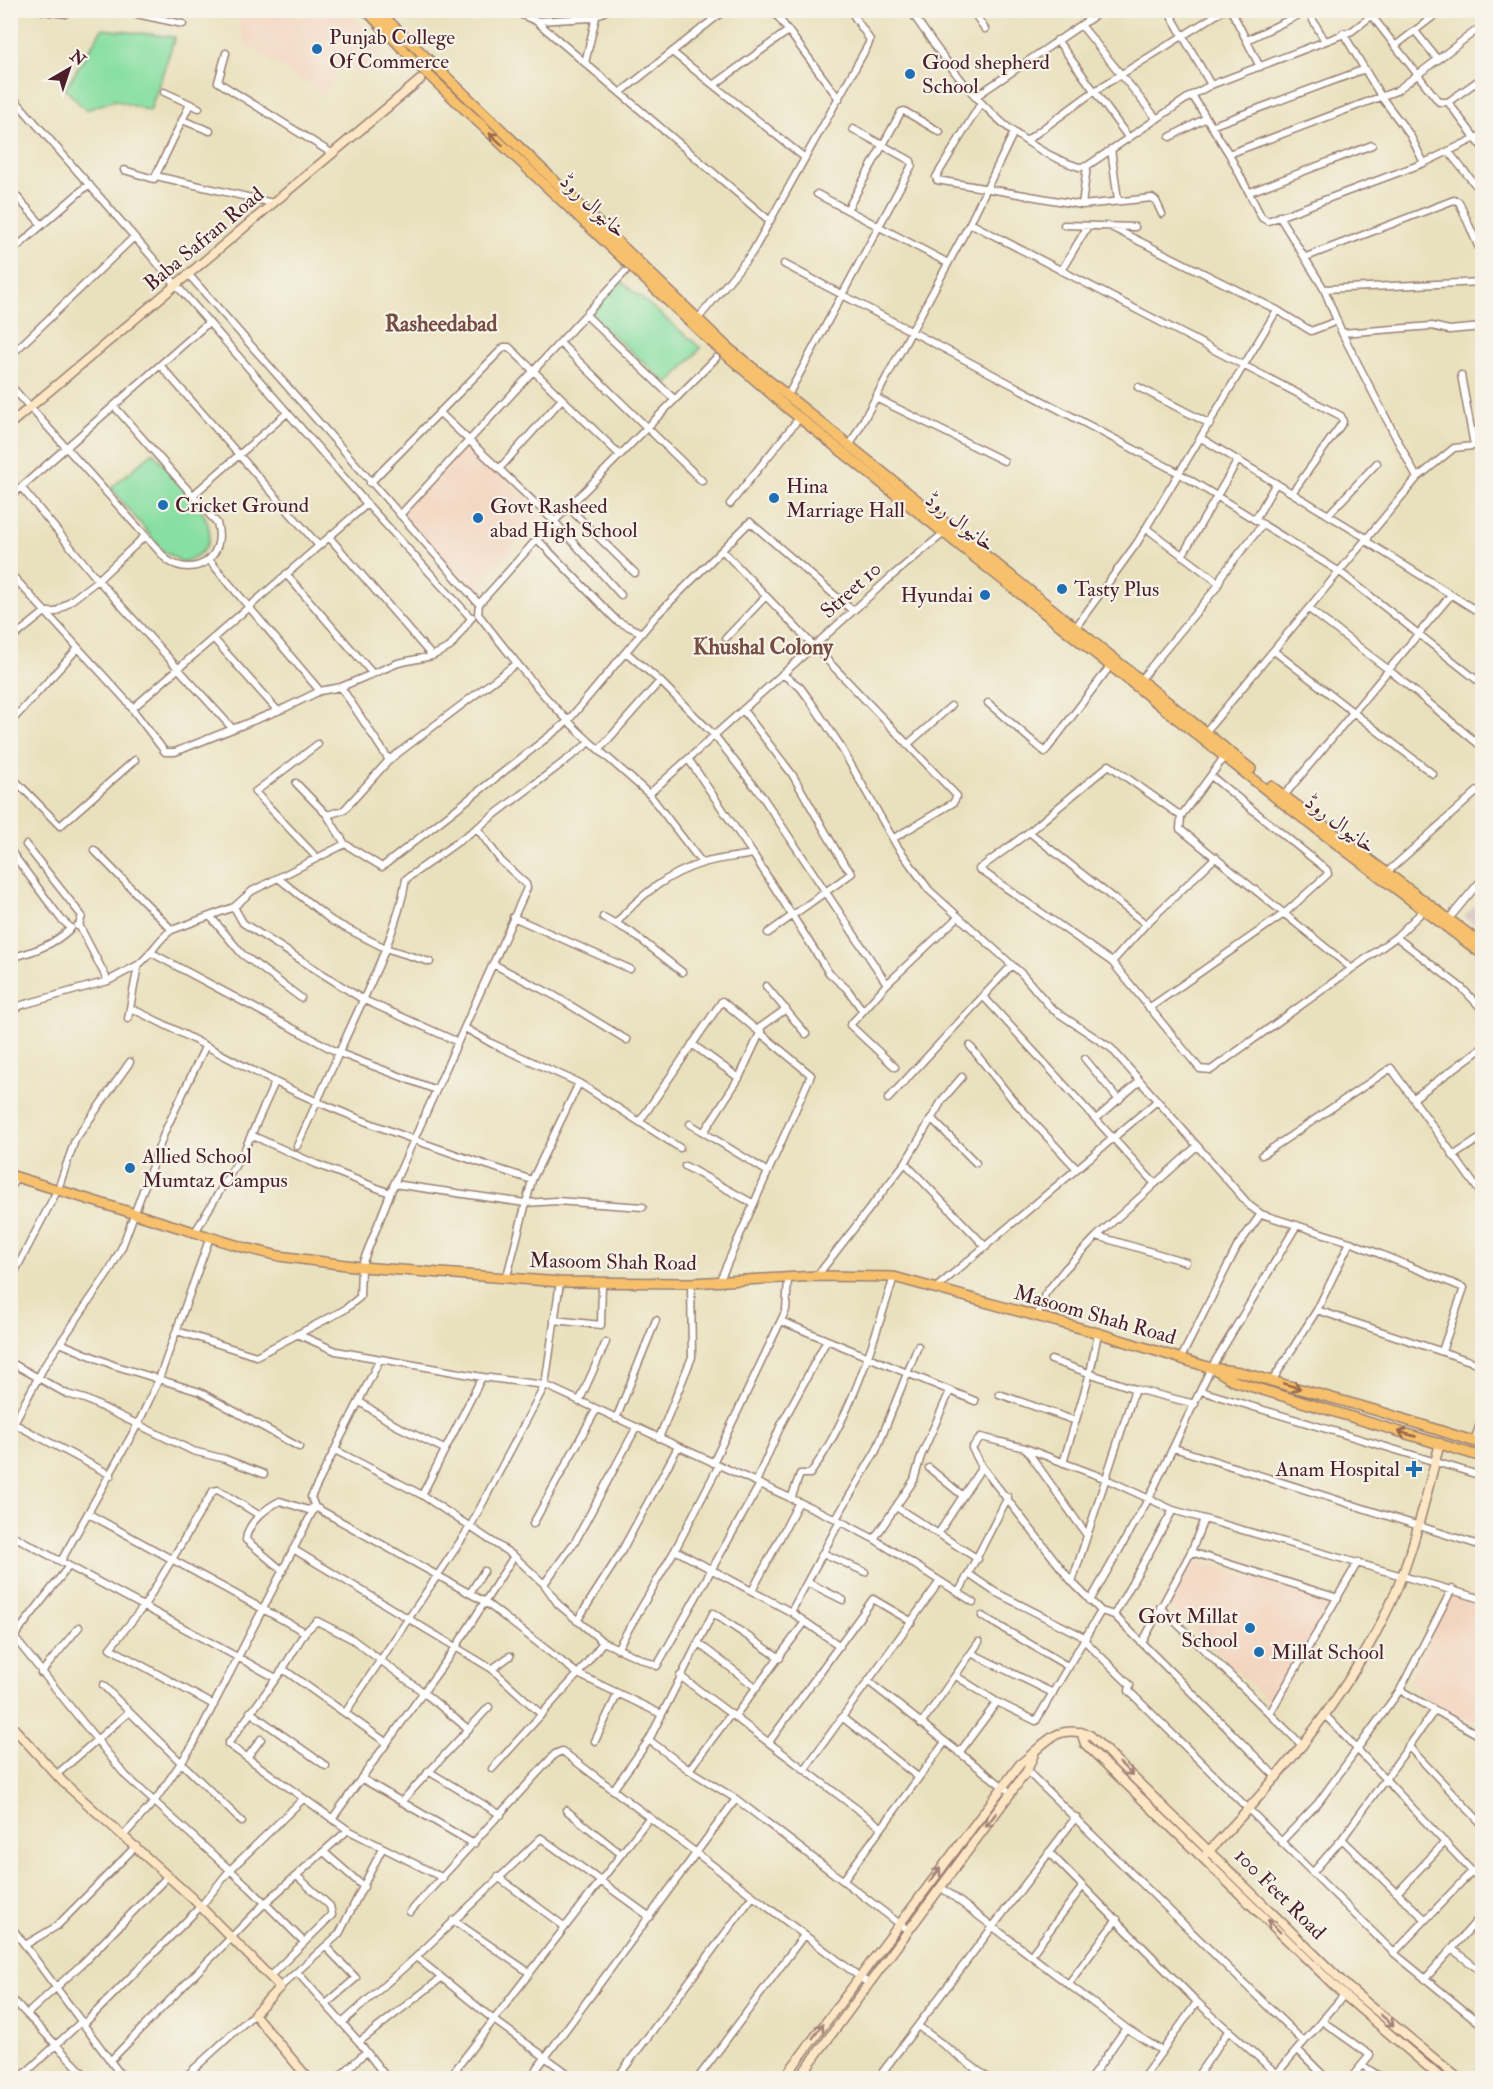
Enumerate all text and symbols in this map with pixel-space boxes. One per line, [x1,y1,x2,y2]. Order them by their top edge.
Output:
place label: Punjab College Of Commerce [329,24,455,75]
north arrow [39,39,99,99]
marker: Punjab College Of Commerce [310,42,324,56]
text: N [65,45,90,71]
place label: Good shepherd School [922,49,1051,100]
marker: Good shepherd School [903,67,917,81]
one-way arrow [489,132,504,146]
street label: خانیوال روڈ [554,168,632,244]
street label: Baba Safran Road [138,181,270,297]
district label: Rasheedabad [385,310,498,338]
place label: Hina Marriage Hall [786,473,905,524]
street label: خانیوال روڈ [919,486,1001,558]
marker: Hina Marriage Hall [767,491,781,505]
place label: Cricket Ground [175,492,310,519]
place label: Govt Rasheed abad High School [490,493,638,544]
marker: Cricket Ground [156,498,170,512]
marker: Govt Rasheed abad High School [471,511,485,525]
street label: Street 10 [815,555,887,625]
place label: Tasty Plus [1074,576,1159,603]
place label: Hyundai [901,582,973,609]
marker: Tasty Plus [1055,582,1069,596]
marker: Hyundai [978,588,992,602]
district label: Khushal Colony [693,633,834,662]
street label: خانیوال روڈ [1299,789,1381,859]
place label: Allied School Mumtaz Campus [141,1143,288,1194]
marker: Allied School Mumtaz Campus [123,1161,137,1175]
street label: Masoom Shah Road [529,1247,698,1277]
street label: Masoom Shah Road [1011,1279,1180,1351]
one-way arrow [1282,1381,1301,1392]
one-way arrow [1398,1428,1417,1439]
place label: Anam Hospital [1274,1456,1401,1483]
marker: Anam Hospital [1405,1460,1423,1478]
place label: Govt Millat School [1138,1603,1239,1654]
marker: Govt Millat School [1243,1621,1257,1635]
place label: Millat School [1271,1639,1385,1666]
marker: Millat School [1252,1645,1266,1659]
one-way arrow [1118,1762,1133,1776]
one-way arrow [985,1811,998,1827]
street label: 100 Feet Road [1228,1842,1332,1946]
one-way arrow [929,1868,942,1884]
one-way arrow [1267,1919,1282,1934]
one-way arrow [1379,2014,1395,2027]
one-way arrow [812,2024,824,2040]

